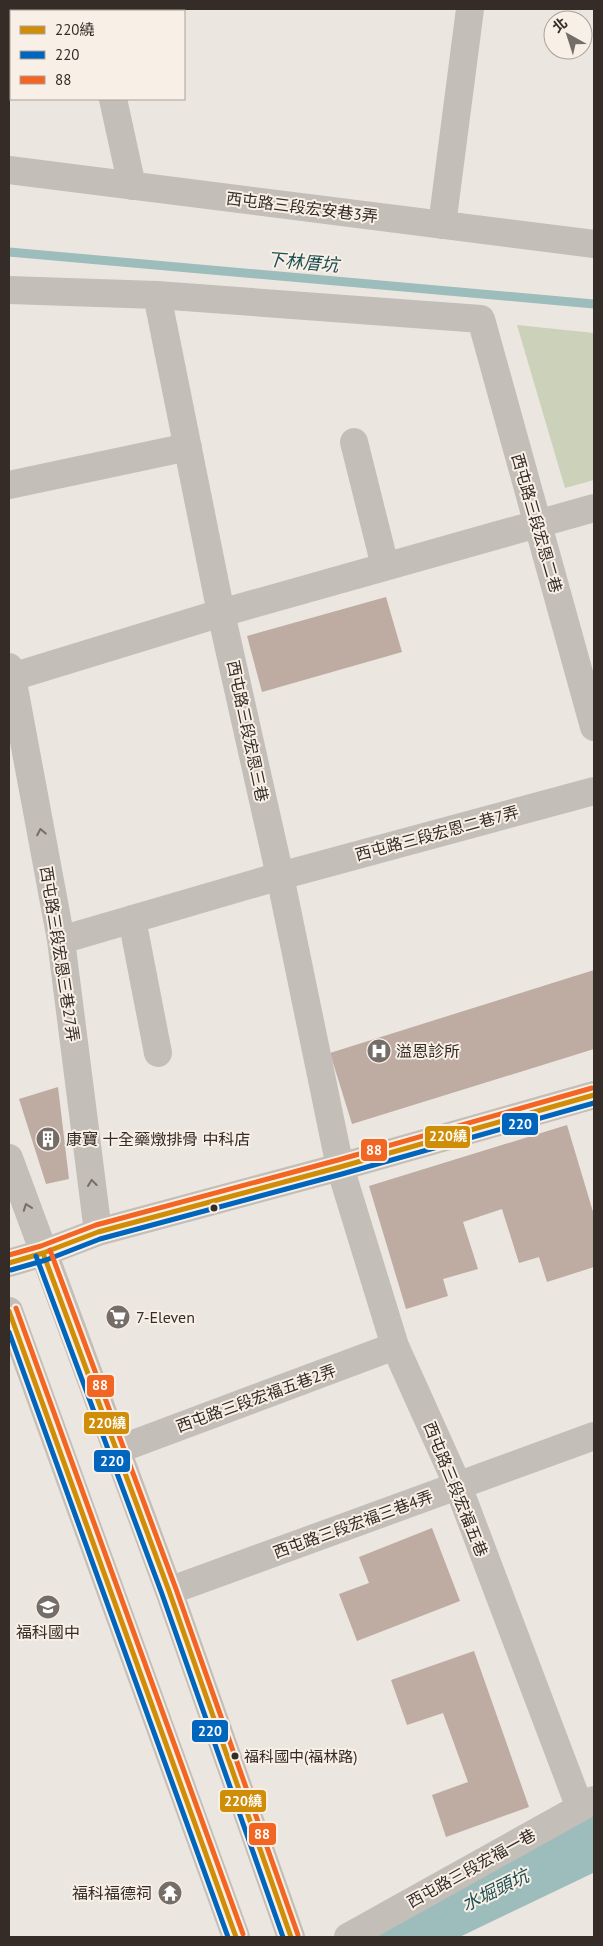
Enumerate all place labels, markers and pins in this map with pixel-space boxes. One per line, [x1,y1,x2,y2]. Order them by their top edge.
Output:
hospital icon: 溢恩診所 [366,1038,392,1064]
place label: 溢恩診所 [396,1041,460,1061]
building icon: 康寶 十全藥燉排骨 中科店 [35,1126,61,1152]
place label: 康寶 十全藥燉排骨 中科店 [66,1129,251,1149]
unlabelled marker [209,1203,219,1213]
supermarket icon: 7-Eleven [105,1304,131,1330]
place label: 7-Eleven [136,1307,195,1327]
school or university icon: 福科國中 [35,1594,61,1620]
place label: 福科國中 [16,1622,80,1642]
place label: 福科國中(福林路) [244,1747,357,1766]
marker: 福科國中(福林路) [230,1751,240,1761]
temple icon: 福科福德祠 [157,1880,183,1906]
place label: 福科福德祠 [72,1883,152,1903]

